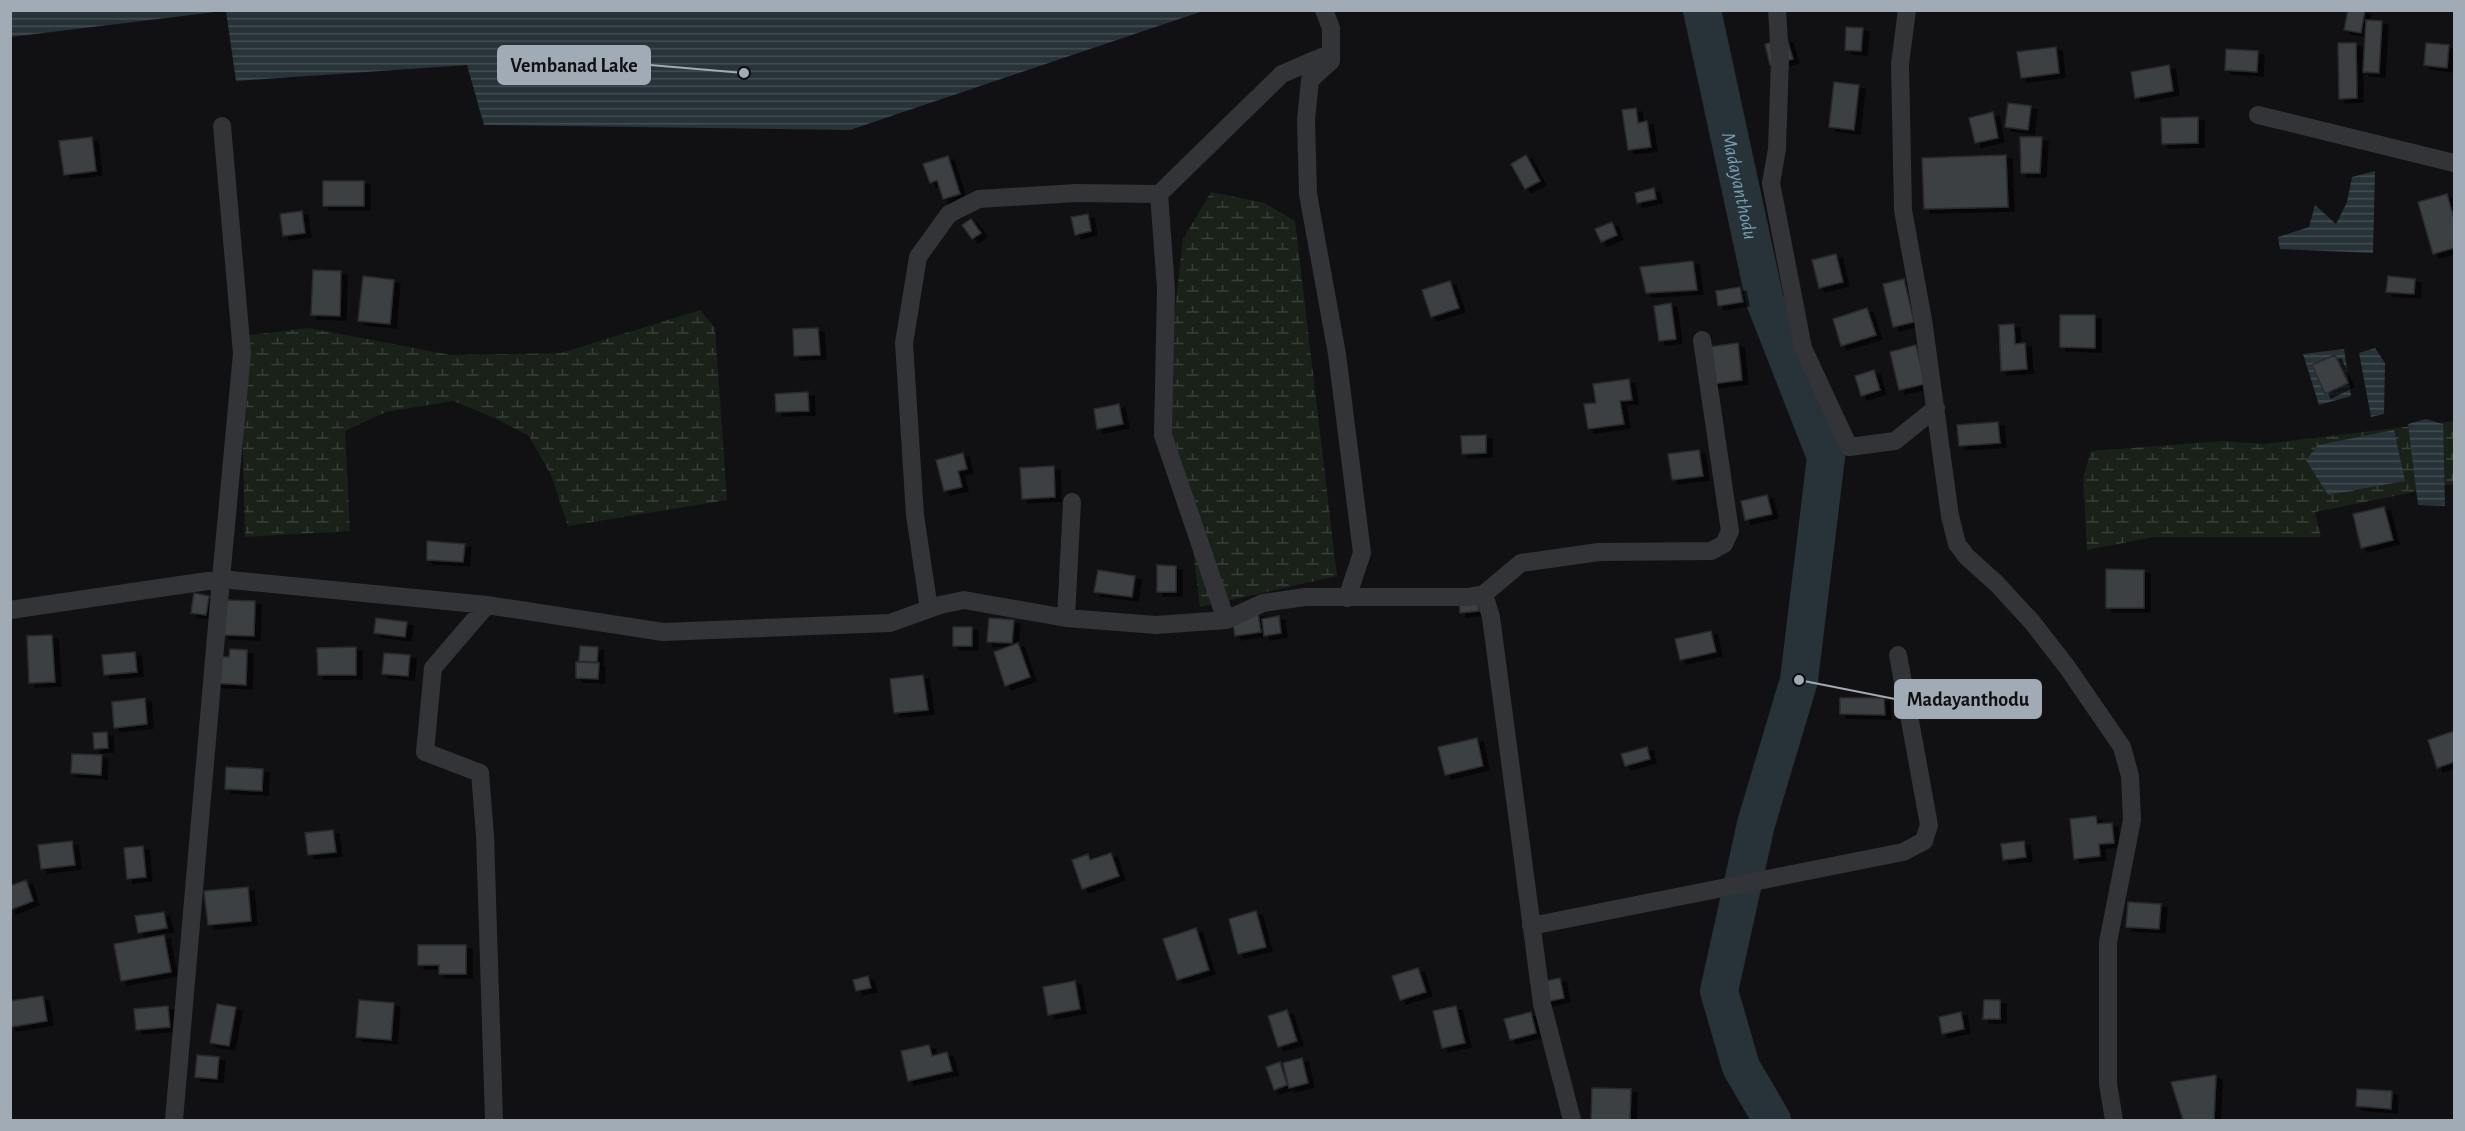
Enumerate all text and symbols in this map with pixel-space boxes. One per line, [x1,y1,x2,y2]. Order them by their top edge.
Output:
callout: Vembanad Lake [498,46,650,84]
text: Vembanad Lake [510,56,638,76]
water label: Madayanthodu [1718,131,1760,242]
callout: Madayanthodu [1895,680,2041,718]
text: Madayanthodu [1907,690,2030,710]

